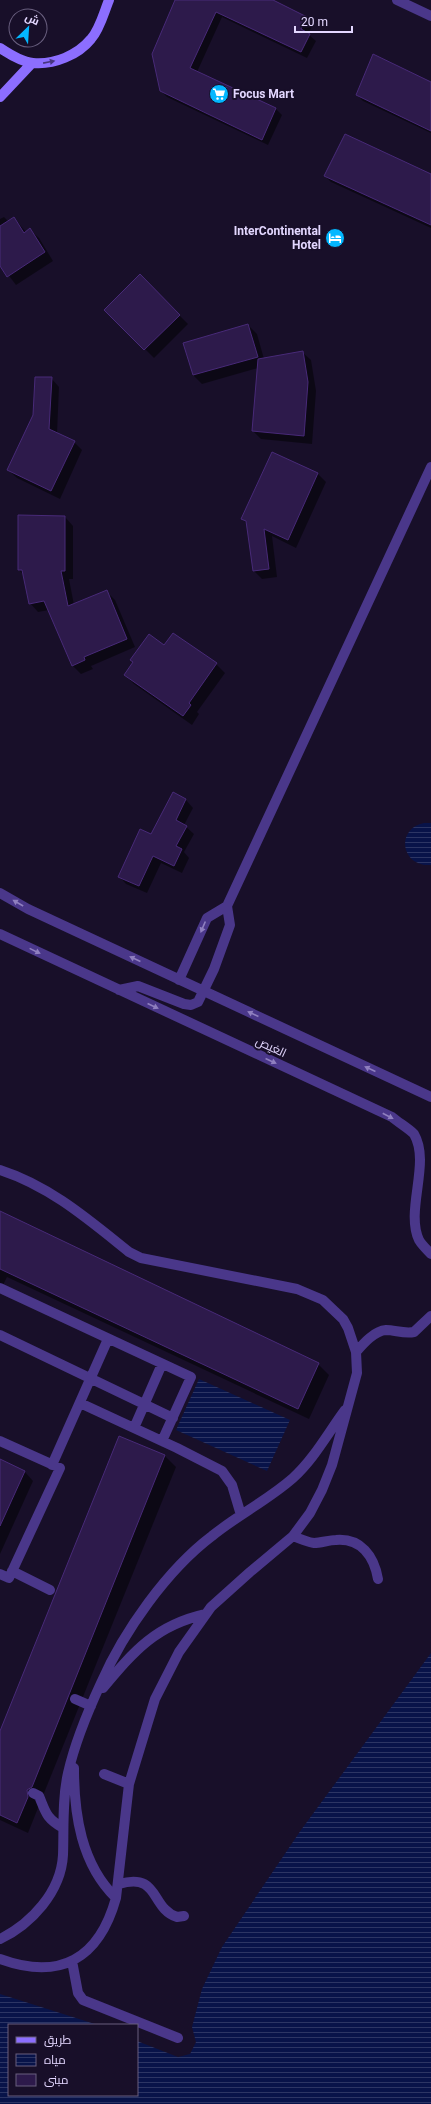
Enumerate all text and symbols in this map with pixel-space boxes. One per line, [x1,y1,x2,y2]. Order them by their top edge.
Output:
north arrow [8,8,48,48]
scale bar [295,8,352,34]
text: ش [23,11,41,28]
text: 20 m [301,15,328,29]
one-way arrow [43,58,55,64]
supermarket icon: Focus Mart [208,83,230,105]
place label: Focus Mart [233,87,294,101]
place label: InterContinental Hotel [234,224,321,252]
hotel icon: InterContinental Hotel [324,227,346,249]
one-way arrow [12,899,23,906]
one-way arrow [199,922,205,934]
one-way arrow [29,948,41,954]
one-way arrow [129,956,140,962]
one-way arrow [147,1003,159,1009]
one-way arrow [247,1011,258,1017]
street label: الغيص [253,1034,289,1060]
one-way arrow [265,1058,276,1064]
one-way arrow [365,1066,376,1072]
one-way arrow [382,1113,394,1119]
legend [8,2024,138,2096]
text: طريق [44,2033,72,2047]
text: مياه [44,2053,66,2067]
text: مبنى [44,2073,69,2087]

